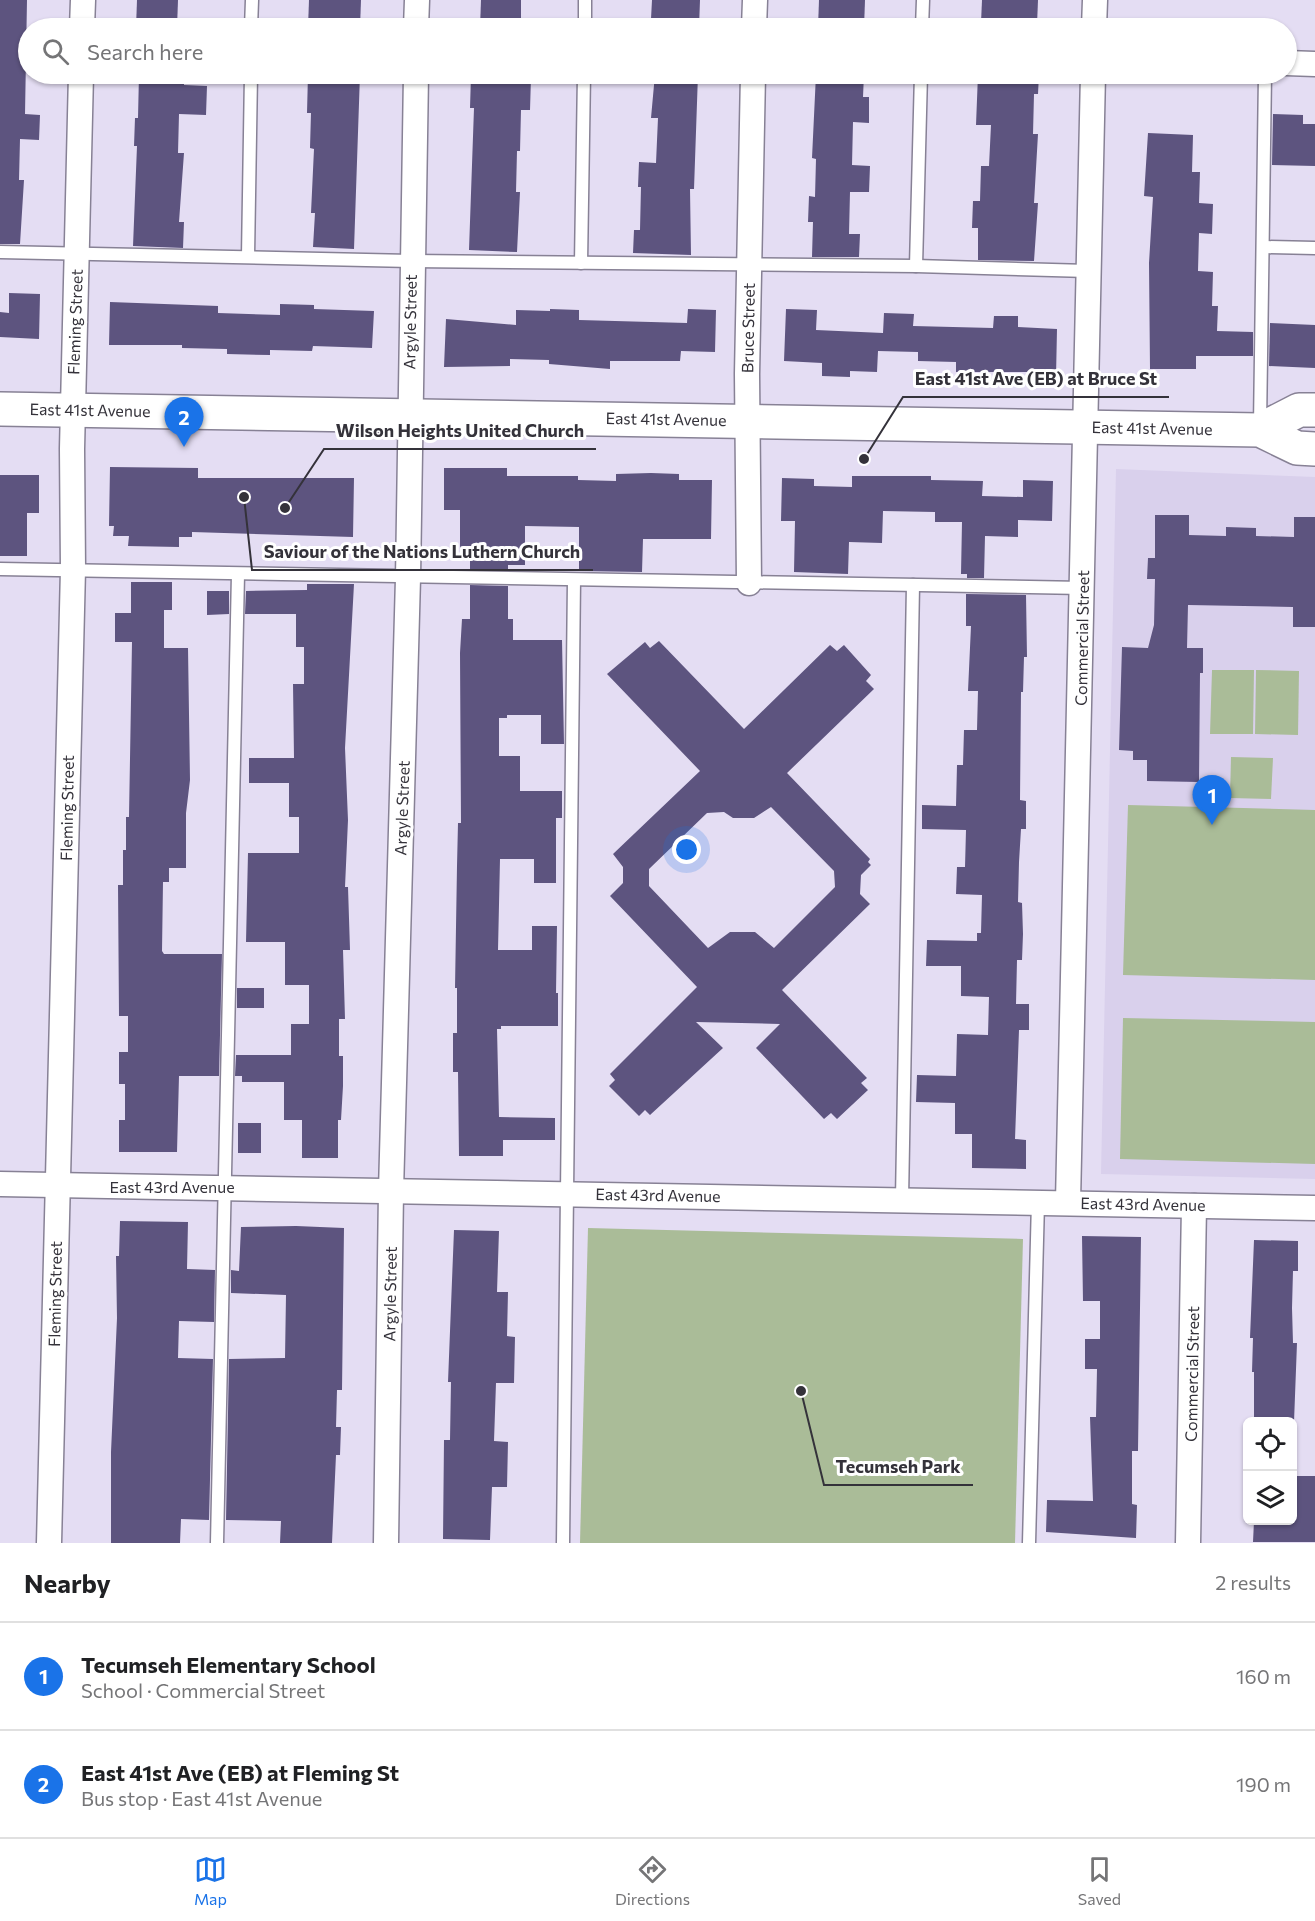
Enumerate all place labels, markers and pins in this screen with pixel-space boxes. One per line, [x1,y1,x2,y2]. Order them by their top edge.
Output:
callout: East 41st Ave (EB) at Bruce St [903,361,1169,397]
pin: 2 [164,398,204,447]
callout: Wilson Heights United Church [324,413,596,449]
callout: Saviour of the Nations Luthern Church [252,534,593,570]
pin: 1 [1192,776,1232,825]
callout: Tecumseh Park [824,1449,973,1485]

